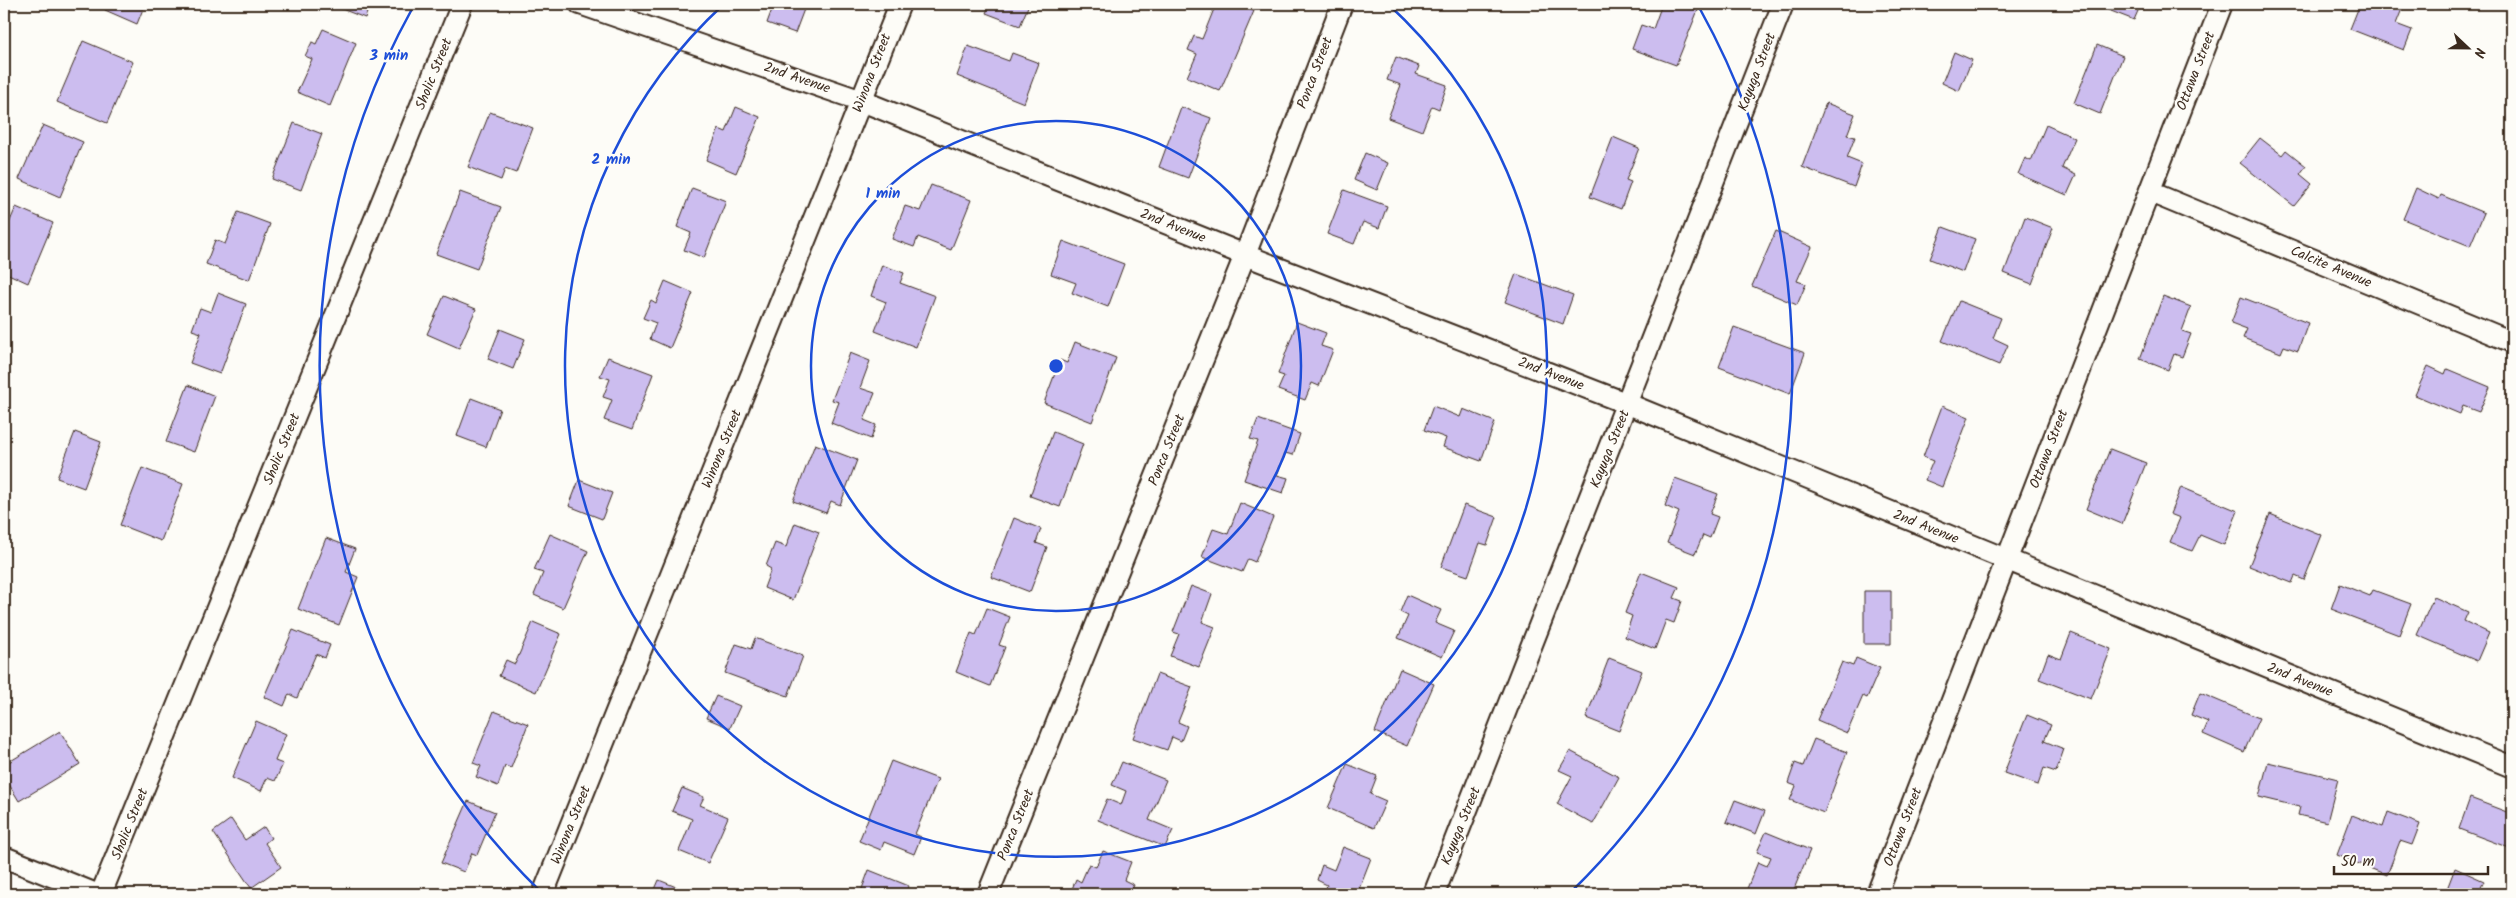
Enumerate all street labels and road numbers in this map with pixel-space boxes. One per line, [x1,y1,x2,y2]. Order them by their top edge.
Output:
street label: Ottawa Street [2171,28,2221,114]
street label: Kayuga Street [1732,29,1782,114]
street label: Winona Street [847,30,897,116]
street label: Ponca Street [1291,33,1339,112]
street label: Sholic Street [410,34,459,113]
street label: 2nd Avenue [761,56,834,100]
street label: 2nd Avenue [1137,203,1210,249]
street label: Calcite Avenue [2287,240,2376,294]
street label: 2nd Avenue [1515,351,1588,397]
street label: Winona Street [696,406,748,492]
street label: Kayuga Street [1584,406,1636,491]
street label: Ottawa Street [2024,406,2074,492]
street label: Sholic Street [258,409,307,488]
street label: Ponca Street [1143,410,1192,489]
street label: 2nd Avenue [1890,504,1963,550]
street label: 2nd Avenue [2264,657,2337,703]
street label: Winona Street [545,782,597,868]
street label: Kayuga Street [1435,783,1487,868]
street label: Sholic Street [106,784,155,863]
street label: Ottawa Street [1878,784,1928,870]
street label: Ponca Street [992,785,1041,864]

